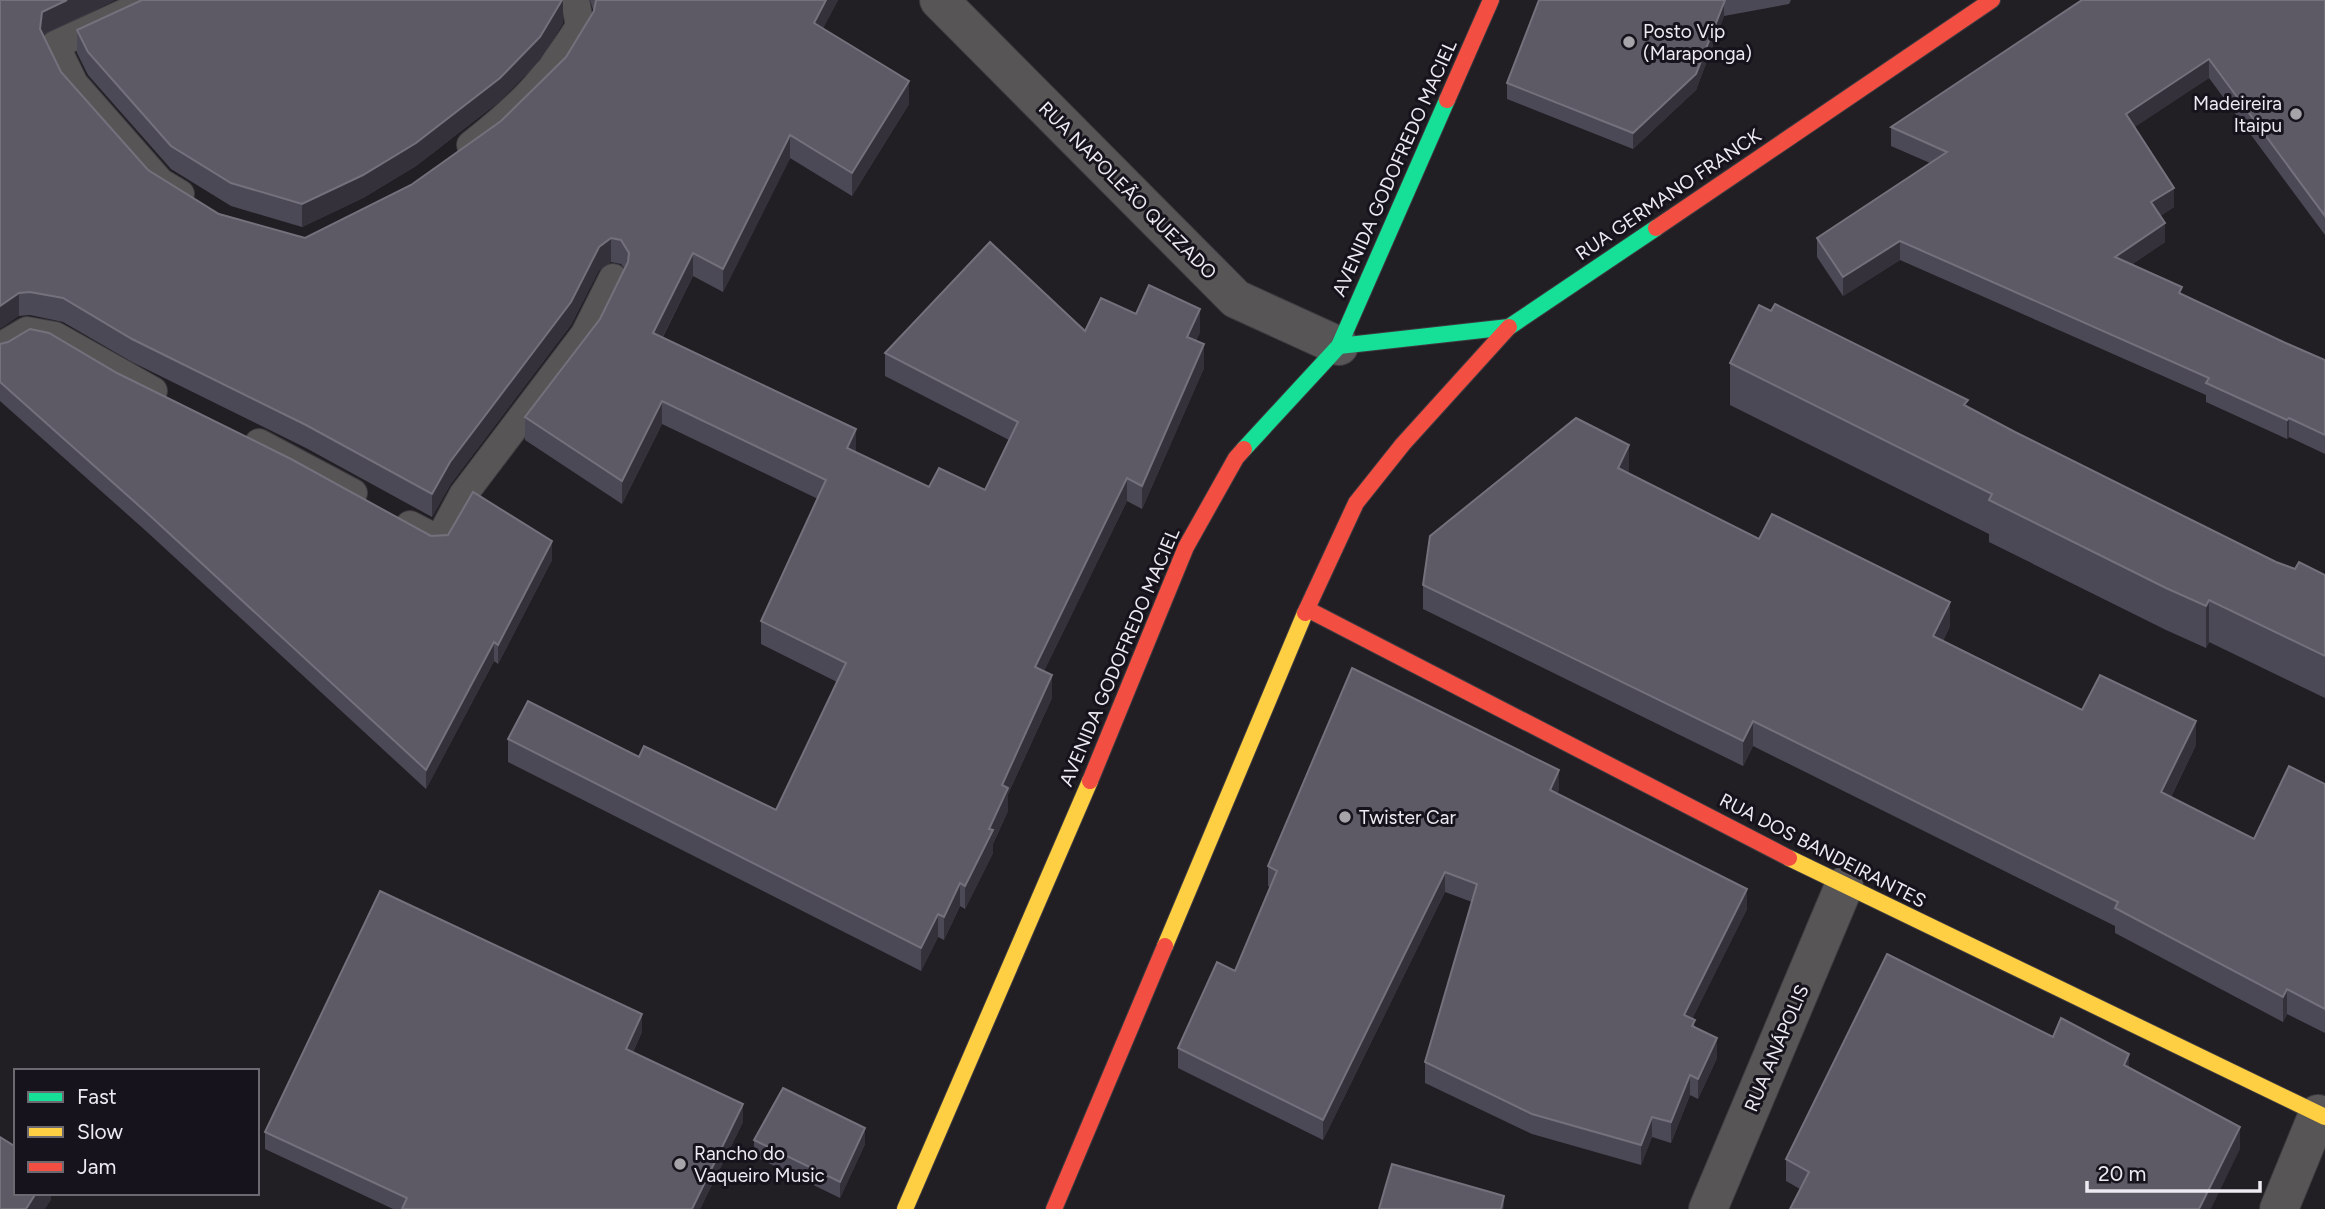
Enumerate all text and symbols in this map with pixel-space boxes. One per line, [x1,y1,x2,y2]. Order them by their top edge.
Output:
place label: Posto Vip (Maraponga) [1643,20,1752,65]
marker: Posto Vip (Maraponga) [1621,34,1637,50]
street label: AVENIDA GODOFREDO MACIEL [1327,36,1462,300]
place label: Madeireira Itaipu [2193,92,2282,137]
street label: RUA NAPOLEÃO QUEZADO [1034,97,1221,284]
marker: Madeireira Itaipu [2288,106,2304,122]
street label: RUA GERMANO FRANCK [1571,124,1766,265]
street label: AVENIDA GODOFREDO MACIEL [1054,524,1184,790]
street label: RUA DOS BANDEIRANTES [1716,788,1930,913]
place label: Twister Car [1359,806,1456,829]
marker: Twister Car [1337,809,1353,825]
street label: RUA ANÁPOLIS [1739,981,1814,1115]
legend [14,1069,259,1195]
text: Fast [77,1084,117,1109]
text: Slow [77,1119,123,1144]
place label: Rancho do Vaqueiro Music [694,1142,825,1187]
scale bar [2087,1150,2260,1194]
text: Jam [77,1154,116,1179]
marker: Rancho do Vaqueiro Music [672,1156,688,1172]
text: 20 m [2098,1161,2146,1186]

